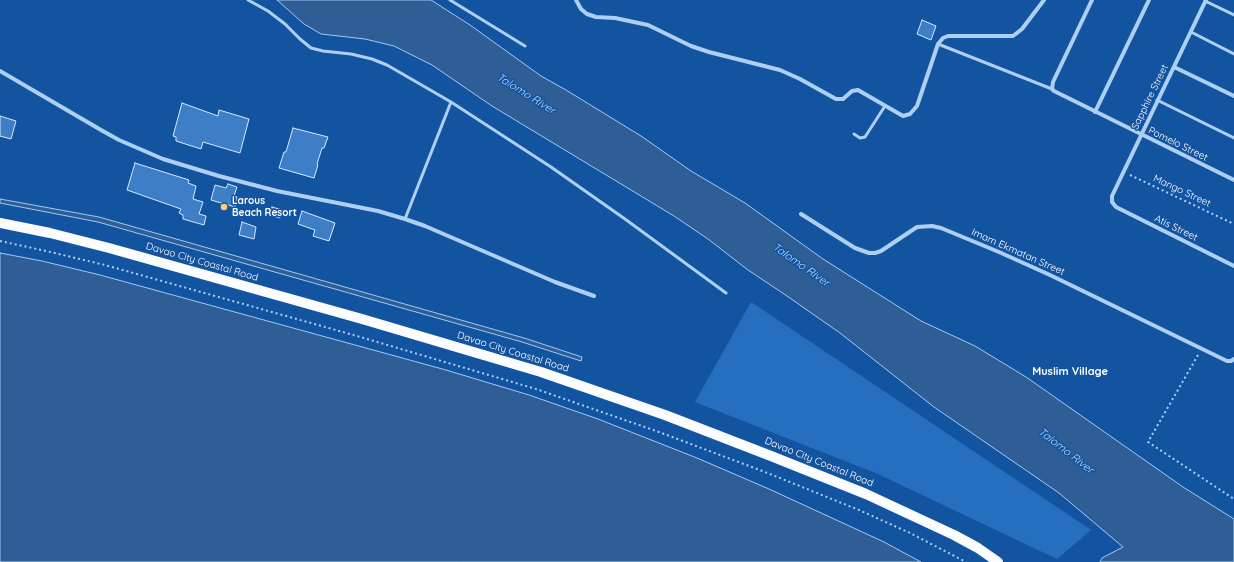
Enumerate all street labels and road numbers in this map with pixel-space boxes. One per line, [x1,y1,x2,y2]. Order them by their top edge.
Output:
street label: Sapphire Street [1129,62,1171,132]
street label: Pomelo Street [1146,124,1210,164]
street label: Mango Street [1151,172,1213,210]
street label: Atis Street [1152,212,1200,244]
street label: Imam Ekmatan Street [969,226,1067,278]
street label: Davao City Coastal Road [144,240,260,284]
street label: Davao City Coastal Road [456,329,570,375]
street label: Davao City Coastal Road [763,435,875,489]

